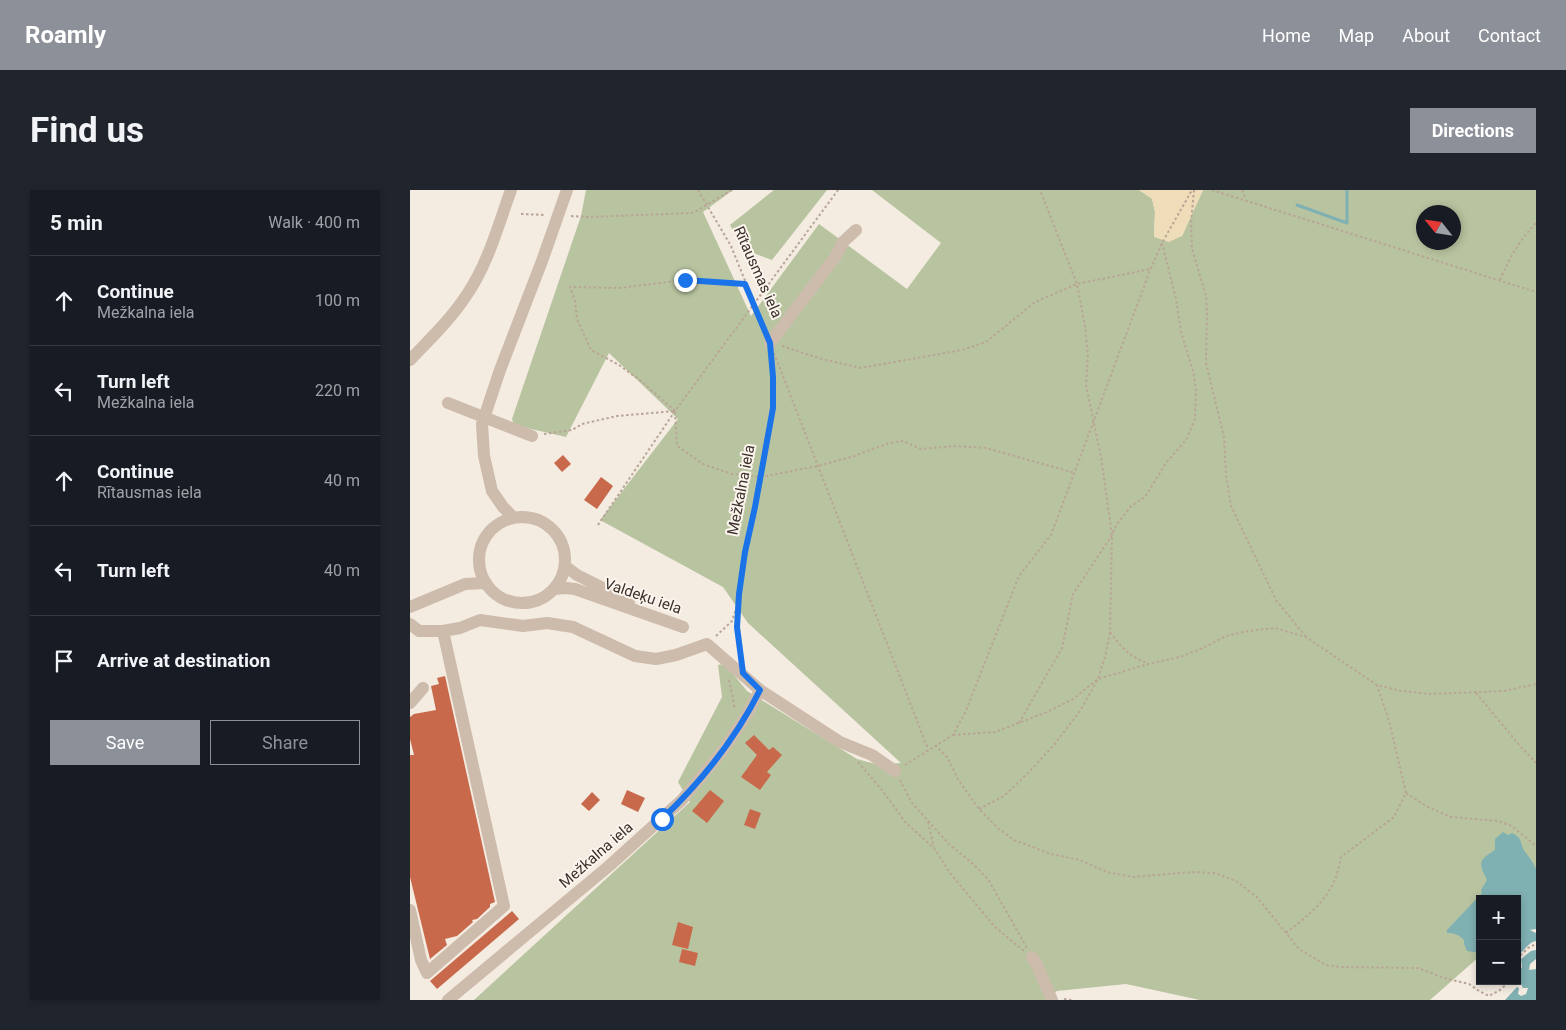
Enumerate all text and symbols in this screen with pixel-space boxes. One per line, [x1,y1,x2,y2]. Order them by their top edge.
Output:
text: Roamly [25,21,106,49]
text: Home [1262,25,1311,46]
text: Map [1339,25,1374,46]
text: About [1402,25,1450,46]
text: Contact [1478,25,1541,46]
button: Directions [1410,108,1536,153]
text: Find us [30,110,144,151]
north arrow [1416,205,1461,250]
text: 5 min [50,211,103,235]
text: Walk · 400 m [268,213,360,232]
street label: Rītausmas iela [730,223,786,321]
route end [674,269,697,292]
text: Continue [97,280,174,303]
icon: ahead [50,287,78,315]
text: 100 m [315,291,360,310]
text: Mežkalna iela [97,303,195,322]
text: Turn left [97,370,170,393]
icon: left [50,377,78,405]
text: 220 m [315,381,360,400]
text: Mežkalna iela [97,393,195,412]
street label: Mežkalna iela [723,443,759,537]
text: Continue [97,460,174,483]
icon: ahead [50,467,78,495]
text: 40 m [324,471,360,490]
text: Rītausmas iela [97,483,202,502]
icon: left [50,557,78,585]
text: Turn left [97,559,170,582]
text: 40 m [324,561,360,580]
street label: Valdeķu iela [602,574,684,618]
icon: arrive [50,647,78,675]
text: Arrive at destination [97,649,270,672]
button: Save [50,720,200,765]
button: Share [210,720,360,765]
route start [651,808,674,831]
street label: Mežkalna iela [556,818,636,892]
map controls [1476,895,1521,985]
button: + [1476,895,1521,940]
button: − [1476,940,1521,985]

